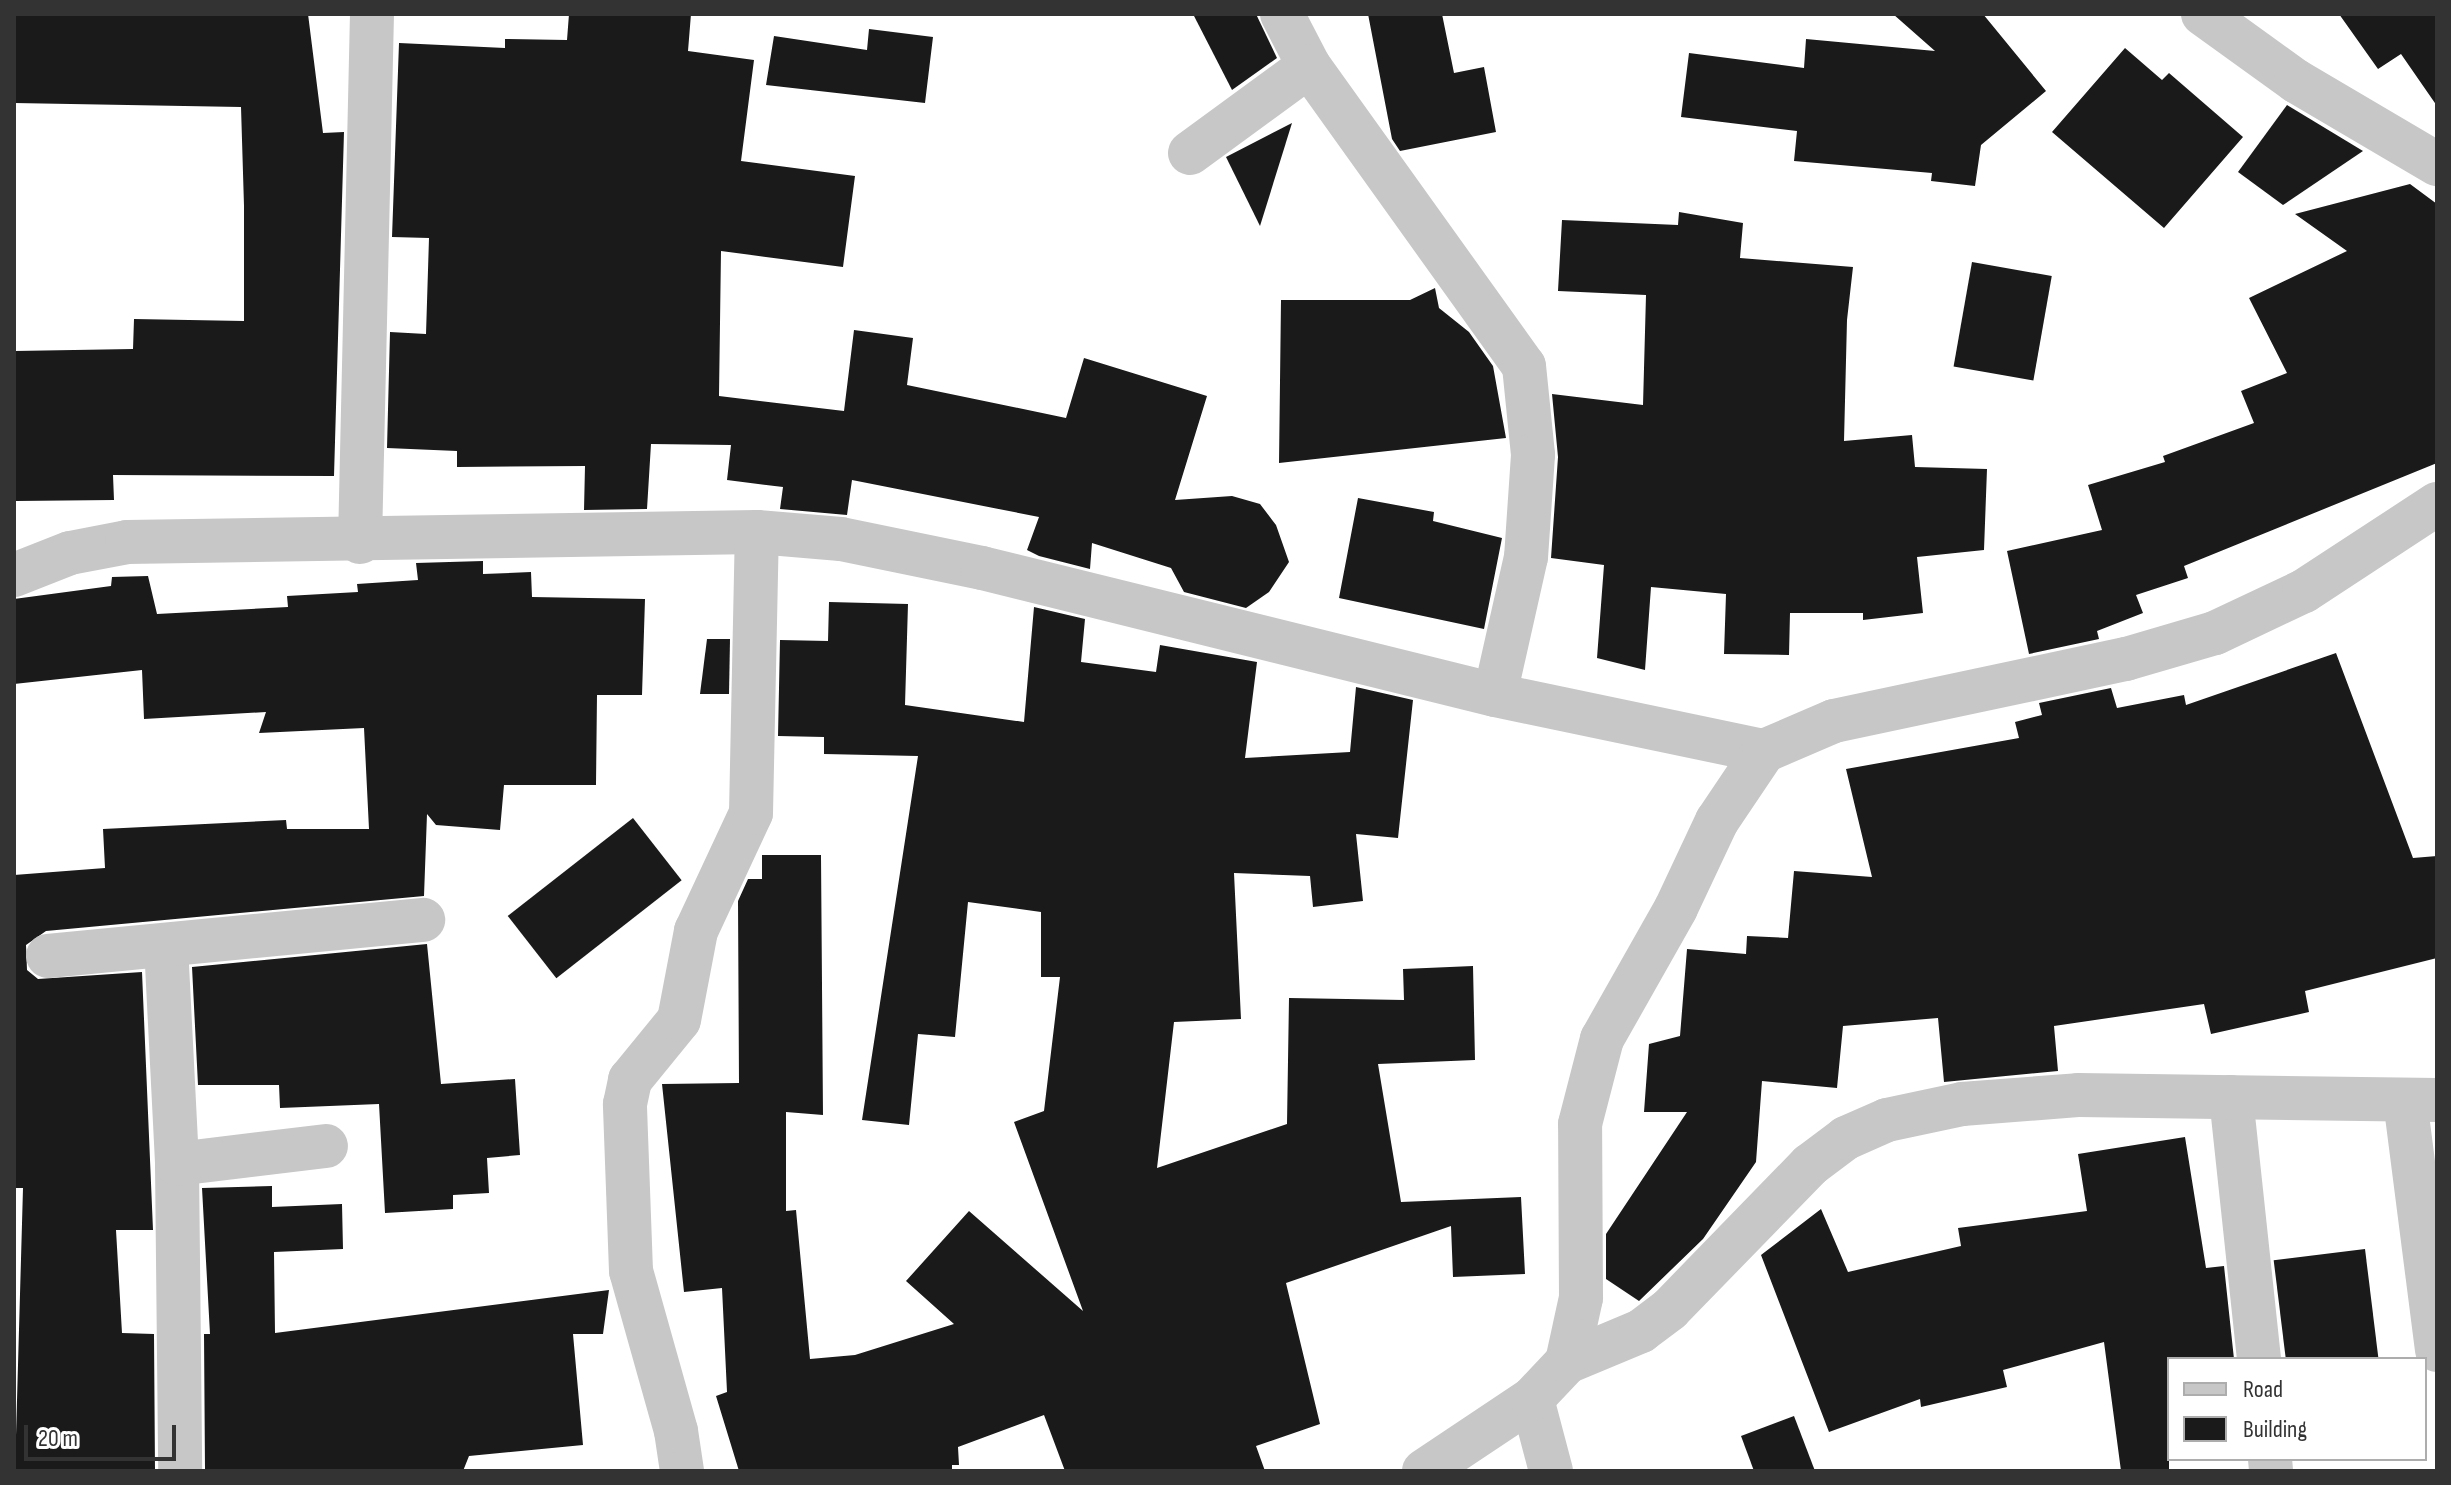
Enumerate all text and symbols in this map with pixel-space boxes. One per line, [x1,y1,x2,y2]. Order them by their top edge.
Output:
legend [2167,1357,2427,1461]
text: Road [2243,1375,2283,1404]
scale bar [28,1409,180,1459]
text: Building [2243,1415,2307,1444]
text: 20 m [38,1424,78,1453]

